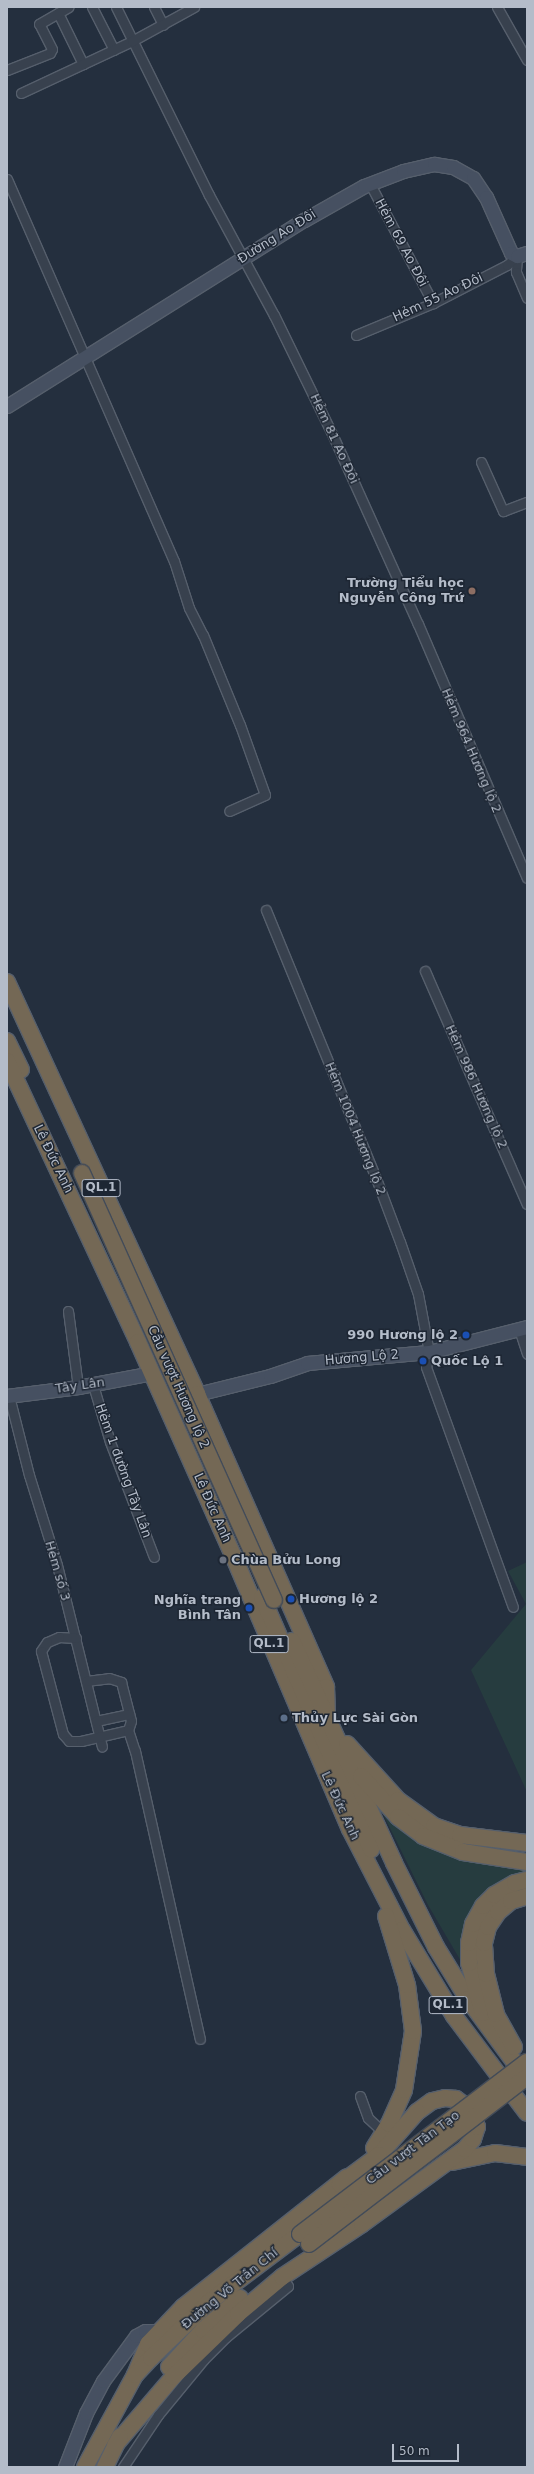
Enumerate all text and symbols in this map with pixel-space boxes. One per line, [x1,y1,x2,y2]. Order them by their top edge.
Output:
street label: Hẻm 69 Ao Đôi [371,196,431,290]
street label: Đường Ao Đôi [235,207,319,267]
street label: Hẻm 55 Ao Đôi [390,270,486,326]
street label: Hẻm 81 Ao Đôi [306,391,362,487]
place label: Trường Tiểu học Nguyễn Công Trứ [339,576,464,607]
marker: Trường Tiểu học Nguyễn Công Trứ [467,586,477,596]
street label: Hẻm 964 Hương lộ 2 [438,686,504,816]
street label: Hẻm 986 Hương lộ 2 [442,1023,510,1151]
street label: Hẻm 1004 Hương lộ 2 [321,1060,389,1198]
street label: Lê Đức Anh [30,1122,76,1196]
road number: QL.1 [81,1178,121,1198]
street label: Cầu vượt Hương lộ 2 [144,1323,212,1451]
place label: 990 Hương lộ 2 [347,1327,458,1343]
marker: 990 Hương lộ 2 [461,1330,471,1340]
street label: Hương Lộ 2 [324,1347,400,1369]
place label: Quốc Lộ 1 [431,1353,503,1369]
marker: Quốc Lộ 1 [418,1356,428,1366]
street label: Tây Lân [54,1375,106,1397]
street label: Hẻm 1 đường Tây Lân [91,1402,155,1540]
street label: Lê Đức Anh [190,1471,234,1545]
street label: Hẻm số 3 [41,1539,73,1603]
place label: Chùa Bửu Long [231,1552,341,1568]
marker: Chùa Bửu Long [218,1555,228,1565]
place label: Hương lộ 2 [299,1591,378,1607]
place label: Nghĩa trang Bình Tân [154,1593,241,1624]
marker: Hương lộ 2 [286,1594,296,1604]
marker: Nghĩa trang Bình Tân [244,1603,254,1613]
road number: QL.1 [249,1634,289,1654]
place label: Thủy Lực Sài Gòn [292,1710,418,1726]
marker: Thủy Lực Sài Gòn [279,1713,289,1723]
street label: Lê Đức Anh [317,1769,363,1843]
road number: QL.1 [428,1995,468,2015]
street label: Cầu vượt Tân Tạo [363,2108,463,2188]
street label: Đường Võ Trần Chí [179,2245,281,2333]
scale bar [394,2436,461,2462]
text: 50 m [399,2444,430,2458]

